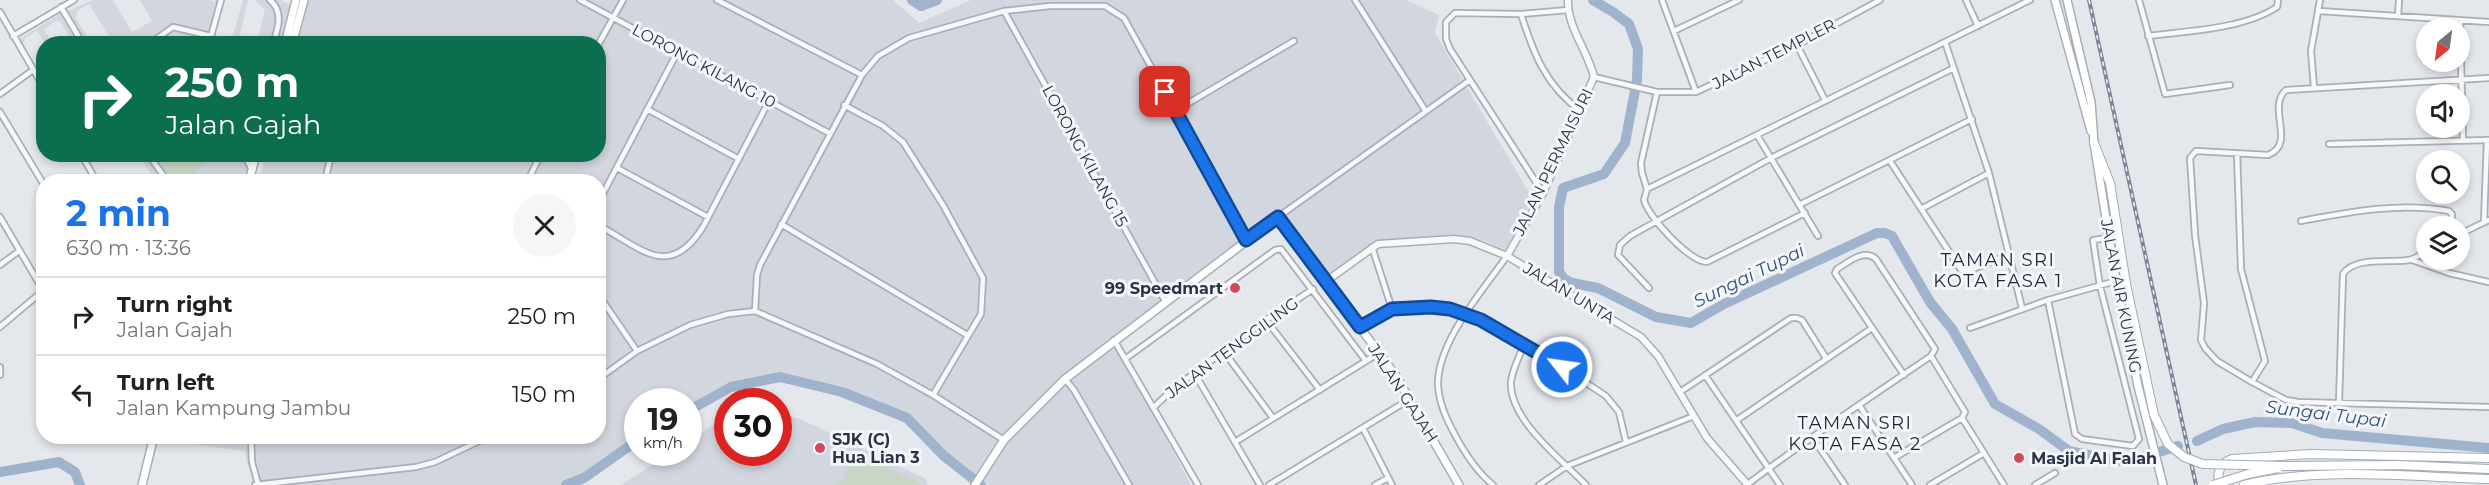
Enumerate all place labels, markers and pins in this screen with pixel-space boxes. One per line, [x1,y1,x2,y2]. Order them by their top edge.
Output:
pin [1139,66,1190,117]
place label: 99 Speedmart [1105,279,1223,298]
marker: 99 Speedmart [1228,281,1242,295]
place label: SJK (C) Hua Lian 3 [832,430,920,467]
marker: SJK (C) Hua Lian 3 [813,441,827,455]
place label: Masjid Al Falah [2031,449,2157,468]
marker: Masjid Al Falah [2012,451,2026,465]

